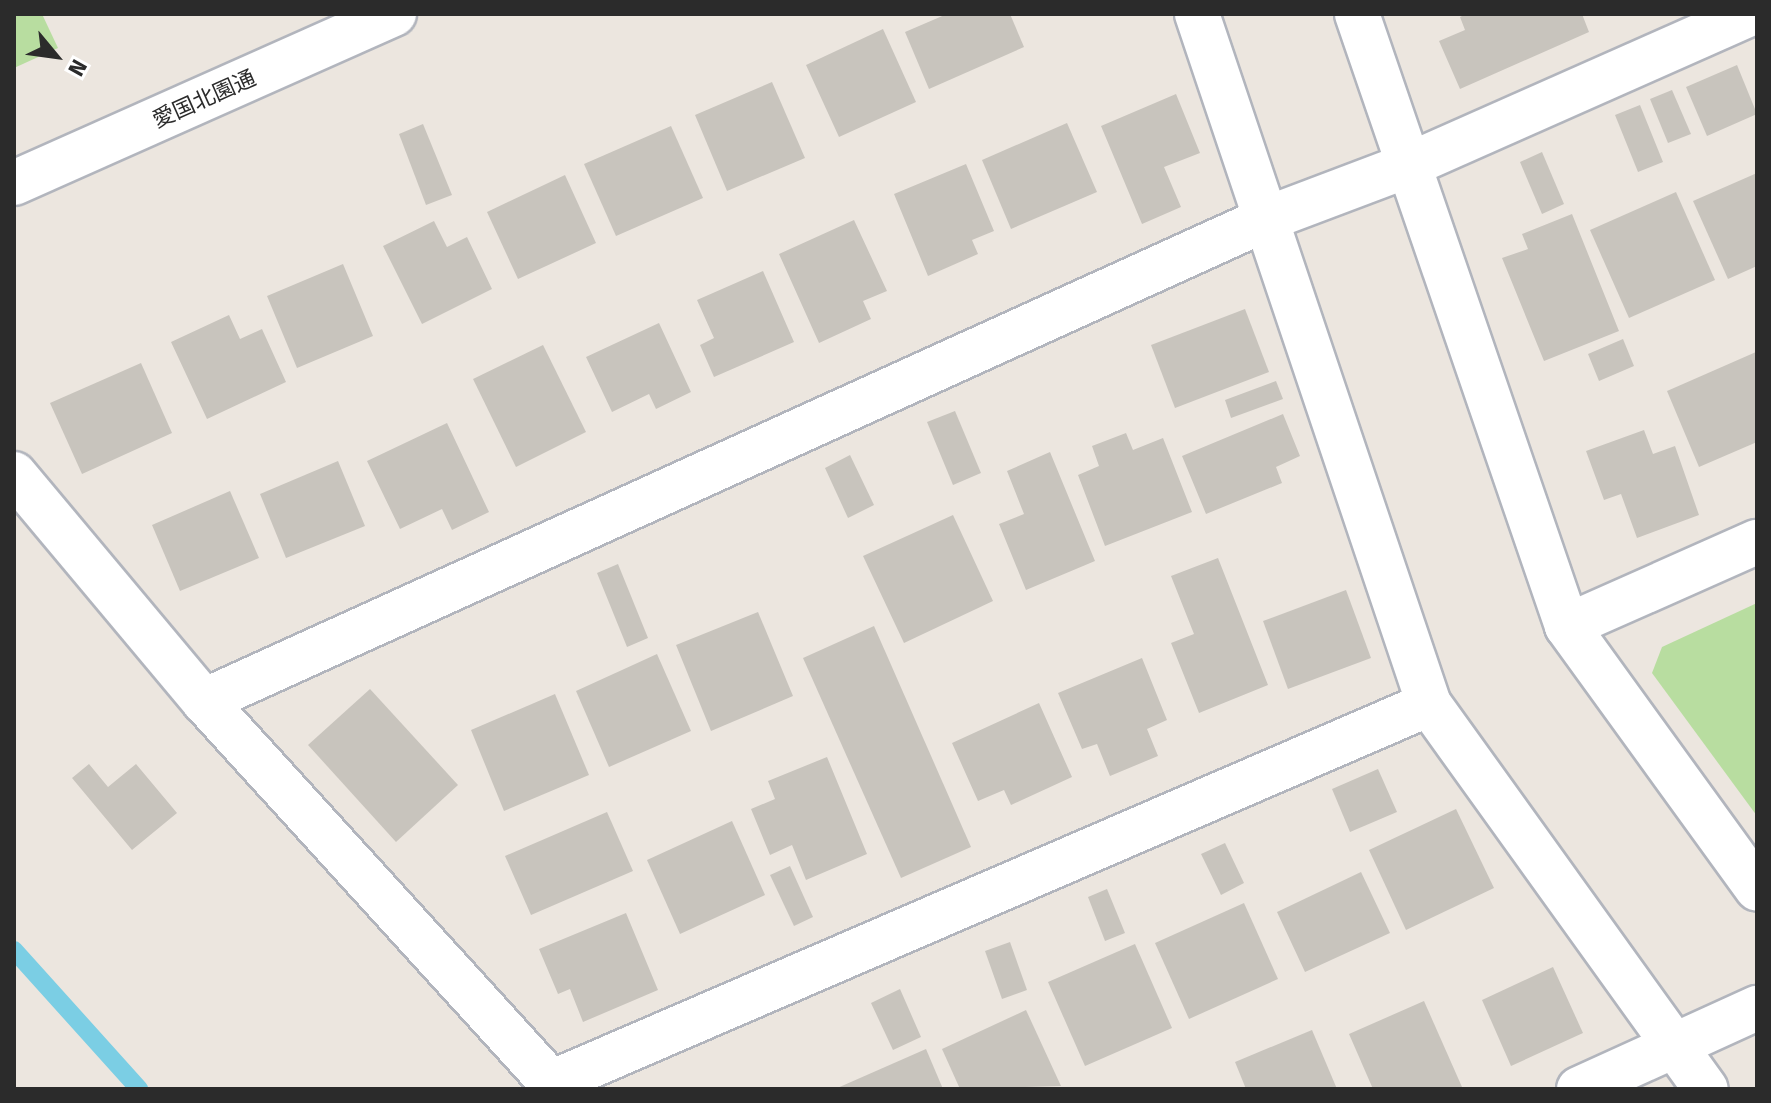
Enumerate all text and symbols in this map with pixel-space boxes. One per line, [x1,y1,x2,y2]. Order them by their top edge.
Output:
north arrow [16,16,96,96]
text: N [62,55,93,81]
street label: 愛国北園通 [148,65,260,133]

